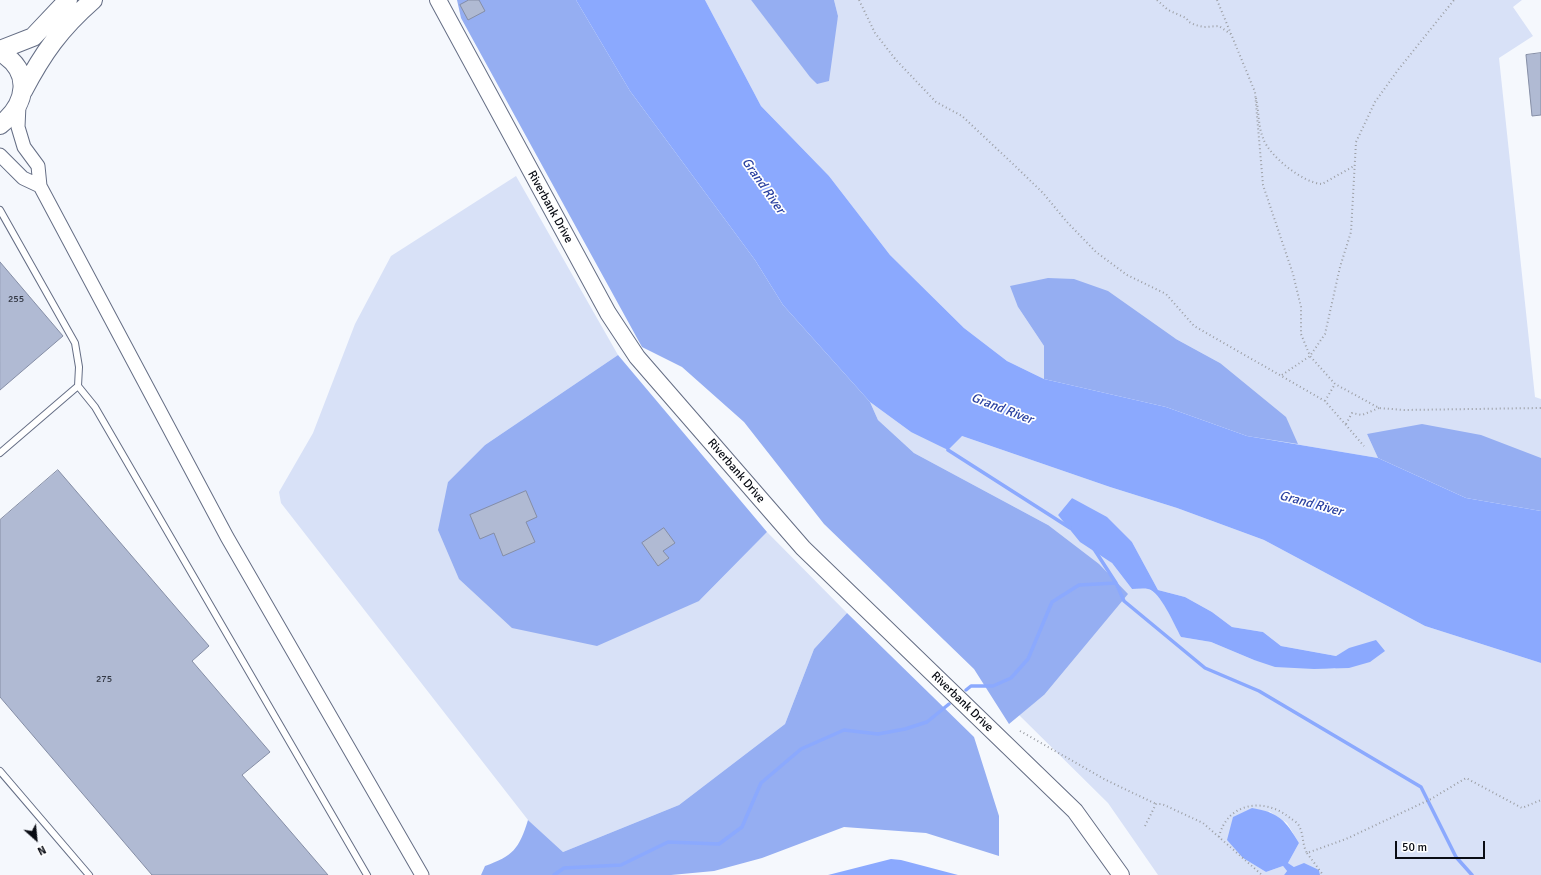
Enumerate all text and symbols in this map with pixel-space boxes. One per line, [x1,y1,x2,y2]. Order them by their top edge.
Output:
water label: Grand River [738,155,788,217]
street label: Riverbank Drive [524,168,576,246]
house number: 255 [8,293,24,305]
water label: Grand River [969,390,1035,428]
street label: Riverbank Drive [704,436,768,506]
water label: Grand River [1278,488,1344,520]
street label: Riverbank Drive [928,669,996,735]
house number: 275 [96,673,112,685]
north arrow [16,819,56,859]
scale bar [1397,833,1487,859]
text: 50 m [1402,840,1427,855]
text: N [35,843,48,858]

